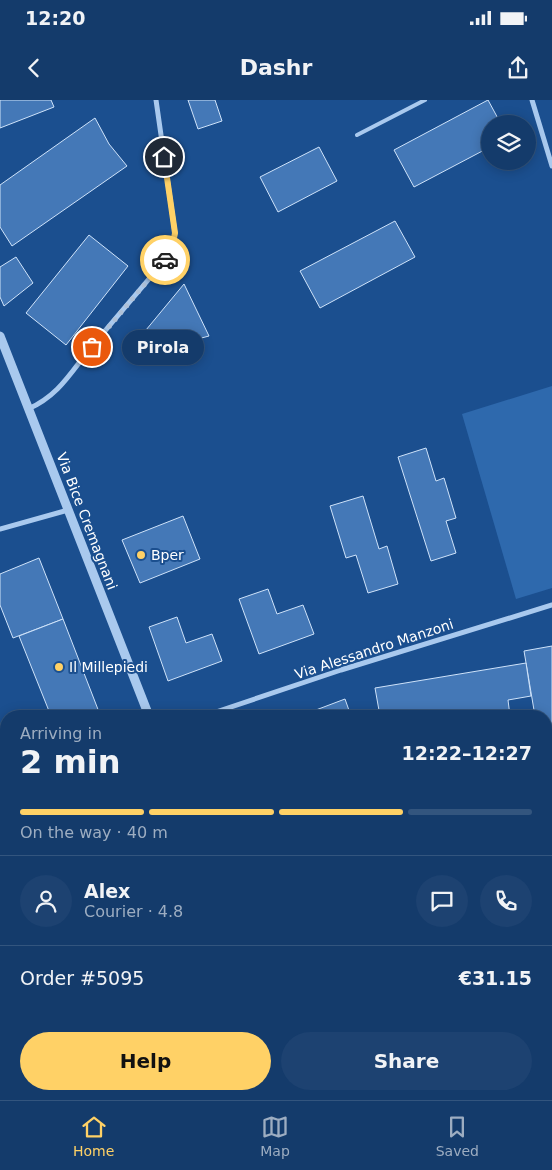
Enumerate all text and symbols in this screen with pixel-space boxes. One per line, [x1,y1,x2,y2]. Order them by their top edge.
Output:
text: 12:20 [25,7,85,29]
icon: back [20,54,48,82]
icon: share [504,54,532,82]
text: Dashr [240,55,312,80]
map controls [481,115,536,170]
button: layers [481,115,536,170]
pin [143,136,185,178]
icon: home [150,143,178,171]
courier [140,235,190,285]
icon: car [151,246,179,274]
pin [71,326,113,368]
callout: Pirola [122,330,204,364]
icon: bag [78,333,106,361]
text: Pirola [137,338,189,357]
street label: Via Bice Cremagnani [53,450,121,592]
place label: Bper [151,547,184,563]
marker: Bper [135,549,147,561]
street label: Via Alessandro Manzoni [293,616,455,682]
place label: Il Millepiedi [69,659,148,675]
marker: Il Millepiedi [53,661,65,673]
text: Arriving in [20,724,102,743]
text: 12:22–12:27 [402,742,532,764]
text: 2 min [20,743,121,781]
text: On the way · 40 m [20,823,168,842]
button: person [20,875,72,927]
button: chat [416,875,468,927]
button: phone [480,875,532,927]
text: Alex [84,880,130,902]
text: Courier · 4.8 [84,902,183,921]
text: Order #5095 [20,967,144,989]
text: €31.15 [459,967,532,989]
button: Help [20,1032,271,1090]
button: Share [281,1032,532,1090]
tab: Home [73,1113,114,1159]
tab: Map [260,1113,290,1159]
tab: Saved [436,1113,479,1159]

